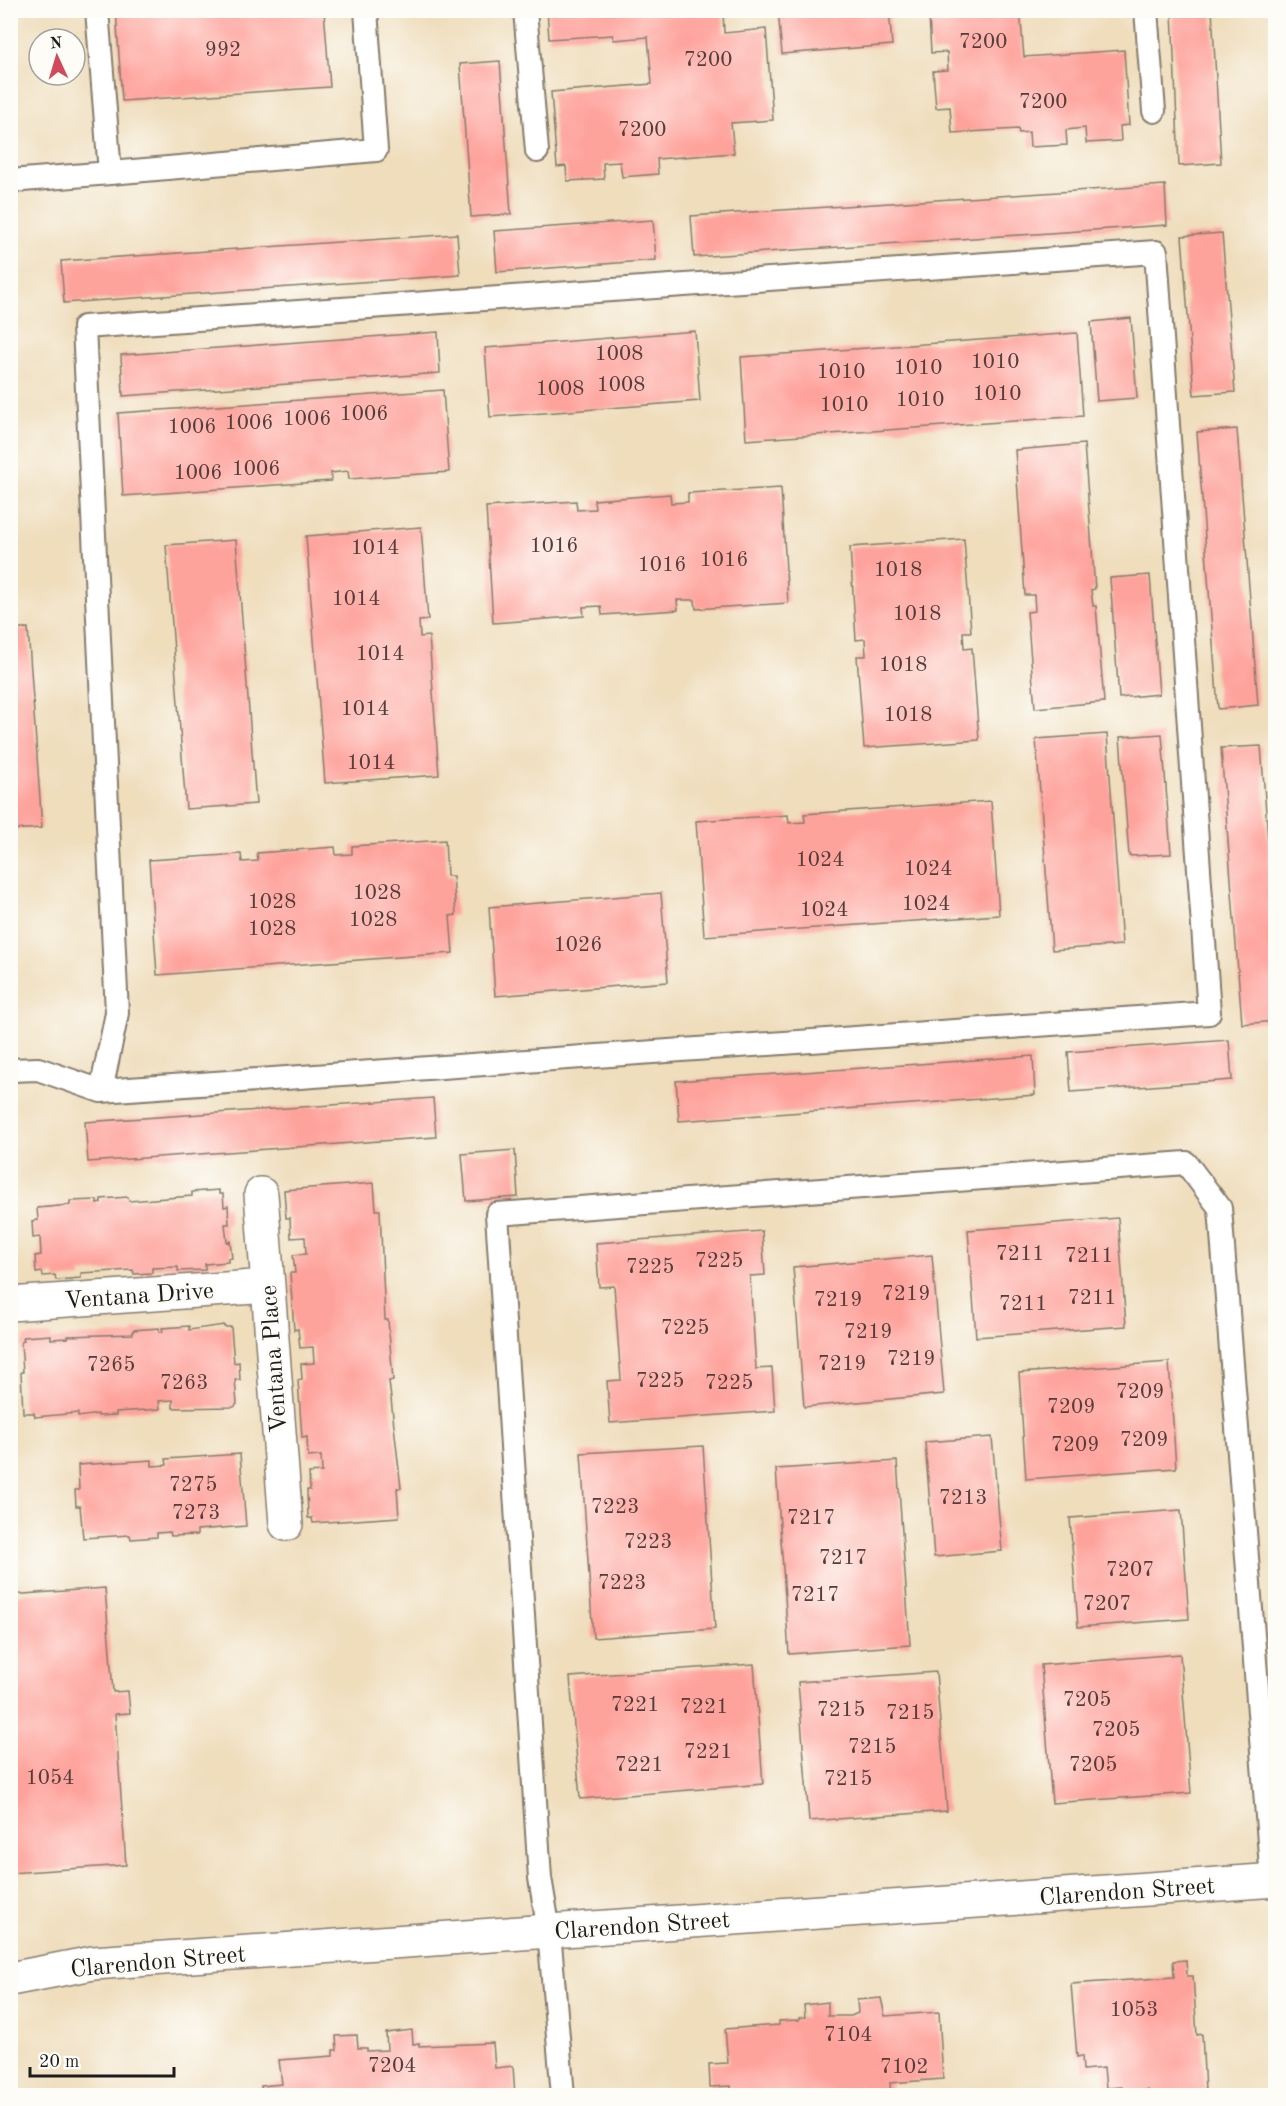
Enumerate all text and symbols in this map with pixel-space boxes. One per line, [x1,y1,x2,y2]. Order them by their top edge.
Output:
north arrow [27,27,87,87]
house number: 7200 [959,32,1007,53]
text: N [49,36,64,52]
house number: 992 [205,40,241,61]
house number: 7200 [684,50,732,71]
house number: 7200 [1019,92,1067,113]
house number: 7200 [618,120,666,141]
house number: 1008 [595,344,643,365]
house number: 1010 [971,352,1019,373]
house number: 1010 [894,358,942,379]
house number: 1010 [817,362,865,383]
house number: 1008 [597,375,645,396]
house number: 1008 [536,379,584,400]
house number: 1010 [973,384,1021,405]
house number: 1010 [896,390,944,411]
house number: 1010 [820,395,868,416]
house number: 1006 [340,404,388,425]
house number: 1006 [283,409,331,430]
house number: 1006 [225,413,273,434]
house number: 1006 [168,417,216,438]
house number: 1006 [232,459,280,480]
house number: 1006 [174,463,222,484]
house number: 1016 [530,536,578,557]
house number: 1014 [351,538,399,559]
house number: 1016 [700,550,748,571]
house number: 1016 [638,555,686,576]
house number: 1018 [874,560,922,581]
house number: 1014 [332,589,380,610]
house number: 1018 [893,604,941,625]
house number: 1014 [356,644,404,665]
house number: 1018 [879,655,927,676]
house number: 1014 [341,699,389,720]
house number: 1018 [884,705,932,726]
house number: 1014 [347,753,395,774]
house number: 1024 [796,850,844,871]
house number: 1024 [904,859,952,880]
house number: 1028 [353,883,401,904]
house number: 1028 [248,892,296,913]
house number: 1024 [902,894,950,915]
house number: 1024 [800,900,848,921]
house number: 1028 [349,910,397,931]
house number: 1028 [248,919,296,940]
house number: 1026 [554,935,602,956]
house number: 7211 [996,1244,1044,1265]
house number: 7211 [1065,1246,1113,1267]
house number: 7225 [695,1251,743,1272]
house number: 7225 [626,1257,674,1278]
street label: Ventana Drive [64,1280,215,1314]
street label: Ventana Place [258,1284,292,1434]
house number: 7219 [882,1284,930,1305]
house number: 7211 [1068,1288,1116,1309]
house number: 7219 [814,1290,862,1311]
house number: 7211 [999,1294,1047,1315]
house number: 7225 [661,1318,709,1339]
house number: 7219 [844,1322,892,1343]
house number: 7219 [887,1349,935,1370]
house number: 7219 [818,1354,866,1375]
house number: 7265 [87,1355,135,1376]
house number: 7225 [636,1371,684,1392]
house number: 7263 [160,1373,208,1394]
house number: 7225 [705,1373,753,1394]
house number: 7209 [1116,1382,1164,1403]
house number: 7209 [1047,1397,1095,1418]
house number: 7209 [1120,1430,1168,1451]
house number: 7209 [1051,1435,1099,1456]
house number: 7275 [169,1475,217,1496]
house number: 7213 [939,1488,987,1509]
house number: 7223 [591,1497,639,1518]
house number: 7273 [172,1503,220,1524]
house number: 7217 [787,1508,835,1529]
house number: 7223 [624,1532,672,1553]
house number: 7217 [819,1548,867,1569]
house number: 7207 [1106,1560,1154,1581]
house number: 7223 [598,1573,646,1594]
house number: 7217 [791,1585,839,1606]
house number: 7207 [1083,1594,1131,1615]
house number: 7205 [1063,1690,1111,1711]
house number: 7221 [611,1695,659,1716]
house number: 7221 [680,1697,728,1718]
house number: 7215 [817,1700,865,1721]
house number: 7215 [886,1703,934,1724]
house number: 7205 [1092,1720,1140,1741]
house number: 7215 [848,1737,896,1758]
house number: 7221 [684,1742,732,1763]
house number: 7221 [615,1755,663,1776]
house number: 7205 [1069,1755,1117,1776]
house number: 1054 [26,1768,74,1789]
house number: 7215 [824,1769,872,1790]
street label: Clarendon Street [1039,1875,1216,1911]
street label: Clarendon Street [554,1909,731,1945]
street label: Clarendon Street [69,1943,247,1983]
house number: 1053 [1110,2000,1158,2021]
house number: 7104 [824,2025,872,2046]
scale bar [30,2040,174,2078]
text: 20 m [39,2053,79,2071]
house number: 7204 [368,2056,416,2077]
house number: 7102 [880,2057,928,2078]

